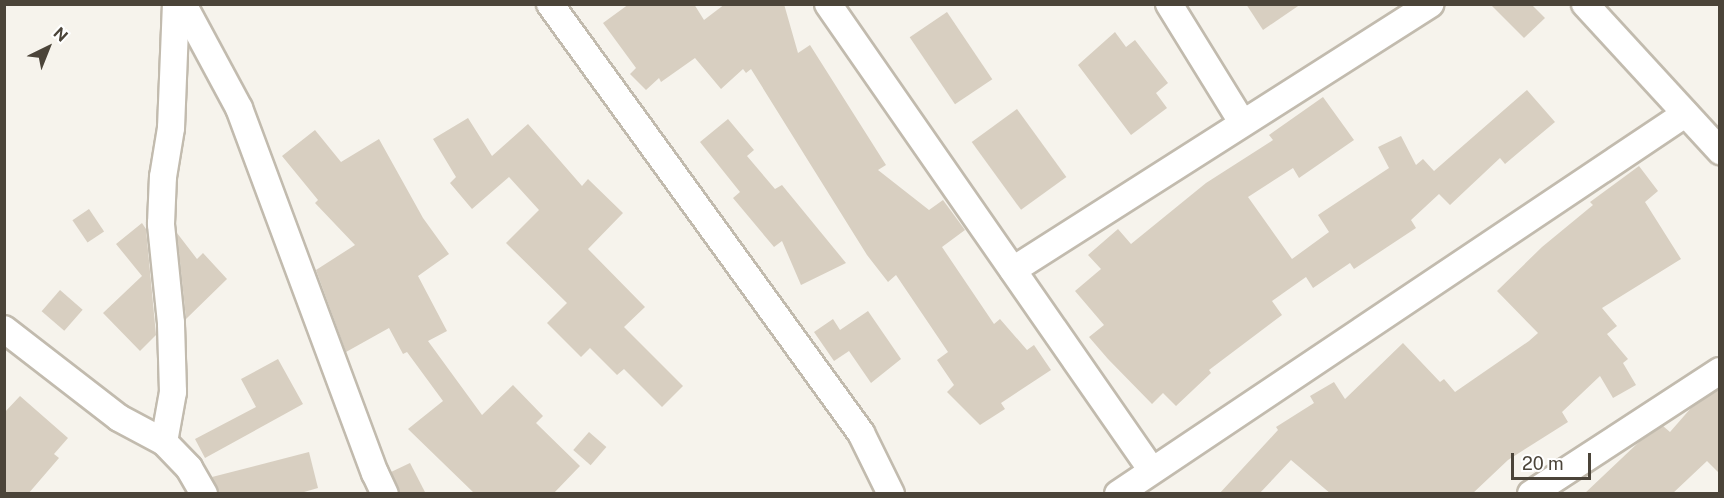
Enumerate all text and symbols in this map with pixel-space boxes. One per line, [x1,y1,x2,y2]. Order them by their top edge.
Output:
north arrow [18,18,78,78]
text: N [50,23,72,46]
scale bar [1514,441,1594,479]
text: 20 m [1522,453,1564,474]

